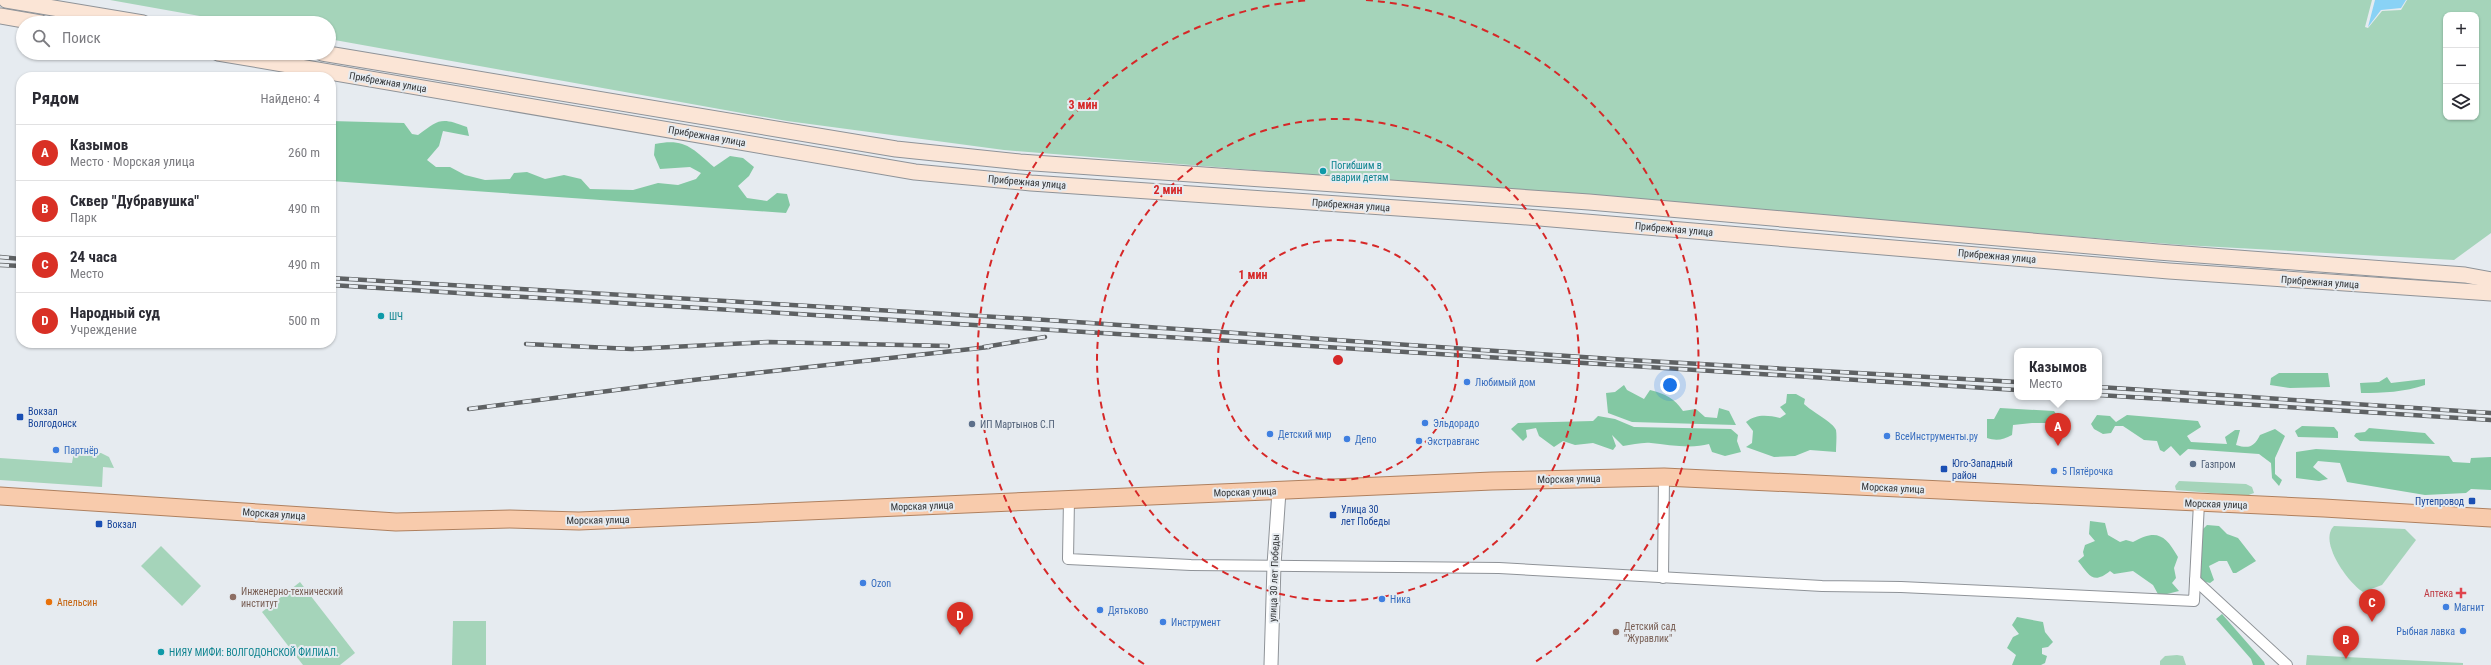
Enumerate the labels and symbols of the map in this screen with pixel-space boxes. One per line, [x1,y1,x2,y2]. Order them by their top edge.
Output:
street label: Прибрежная улица [348,70,428,94]
text: 3 мин [1069,98,1097,112]
street label: Прибрежная улица [667,124,747,148]
place label: Погибшим в аварии детям [1331,160,1389,183]
marker: Погибшим в аварии детям [1318,166,1328,176]
street label: Прибрежная улица [987,173,1067,191]
text: 2 мин [1154,183,1182,197]
street label: Прибрежная улица [1311,197,1391,213]
street label: Прибрежная улица [1634,220,1714,238]
street label: Прибрежная улица [1957,247,2037,265]
text: 1 мин [1239,268,1267,282]
street label: Прибрежная улица [2280,274,2360,290]
marker: ШЧ [376,311,386,321]
place label: ШЧ [389,311,403,322]
centre of rings [1331,353,1345,367]
your location [1660,375,1680,395]
marker: Любимый дом [1462,377,1472,387]
place label: Любимый дом [1475,377,1536,388]
place label: Вокзал Волгодонск [28,406,77,429]
marker: Вокзал Волгодонск [15,412,25,422]
pin: A [2045,413,2071,446]
marker: Эльдорадо [1420,418,1430,428]
place label: Эльдорадо [1433,418,1479,429]
marker: ИП Мартынов С.П [967,419,977,429]
place label: ИП Мартынов С.П [980,419,1055,430]
marker: Детский мир [1265,429,1275,439]
place label: Детский мир [1278,429,1332,440]
marker: ВсеИнструменты.ру [1882,431,1892,441]
place label: ВсеИнструменты.ру [1895,431,1978,442]
marker: Депо [1342,434,1352,444]
place label: Депо [1355,434,1376,445]
marker: Экстравганс [1414,436,1424,446]
place label: Экстравганс [1427,436,1480,447]
marker: Партнёр [51,445,61,455]
place label: Партнёр [64,445,99,456]
place label: Юго-Западный район [1952,458,2013,481]
marker: Газпром [2188,459,2198,469]
place label: Газпром [2201,459,2236,470]
marker: Юго-Западный район [1939,464,1949,474]
marker: 5 Пятёрочка [2049,466,2059,476]
place label: 5 Пятёрочка [2062,466,2113,477]
street label: Морская улица [1537,473,1601,485]
street label: Морская улица [1861,481,1925,495]
street label: Морская улица [1213,485,1277,499]
place label: Путепровод [2415,496,2465,507]
marker: Путепровод [2467,496,2477,506]
street label: Морская улица [2184,497,2248,511]
street label: Морская улица [890,499,954,513]
place label: Улица 30 лет Победы [1341,504,1390,527]
street label: Морская улица [242,506,306,522]
marker: Улица 30 лет Победы [1328,510,1338,520]
street label: Морская улица [566,514,630,526]
marker: Вокзал [94,519,104,529]
place label: Вокзал [107,519,137,530]
street label: улица 30 лет Победы [1267,534,1281,622]
marker: Ozon [858,578,868,588]
place label: Ozon [871,578,891,589]
place label: Инженерно-технический институт [241,586,343,609]
place label: Аптека [2424,588,2453,599]
marker: Аптека [2456,588,2466,598]
pin: C [2359,589,2385,622]
marker: Инженерно-технический институт [228,592,238,602]
marker: Ника [1377,594,1387,604]
place label: Ника [1390,594,1411,605]
marker: Апельсин [44,597,54,607]
place label: Апельсин [57,597,97,608]
pin: D [947,602,973,635]
marker: Магнит [2441,602,2451,612]
place label: Магнит [2454,602,2485,613]
marker: Дятьково [1095,605,1105,615]
place label: Дятьково [1108,605,1148,616]
marker: Инструмент [1158,617,1168,627]
place label: Инструмент [1171,617,1221,628]
place label: Детский сад "Журавлик" [1624,621,1676,644]
pin: B [2333,626,2359,659]
place label: Рыбная лавка [2396,626,2455,637]
marker: Рыбная лавка [2458,626,2468,636]
marker: Детский сад "Журавлик" [1611,627,1621,637]
place label: НИЯУ МИФИ: ВОЛГОДОНСКОЙ ФИЛИАЛ. [169,646,338,658]
marker: НИЯУ МИФИ: ВОЛГОДОНСКОЙ ФИЛИАЛ. [156,647,166,657]

